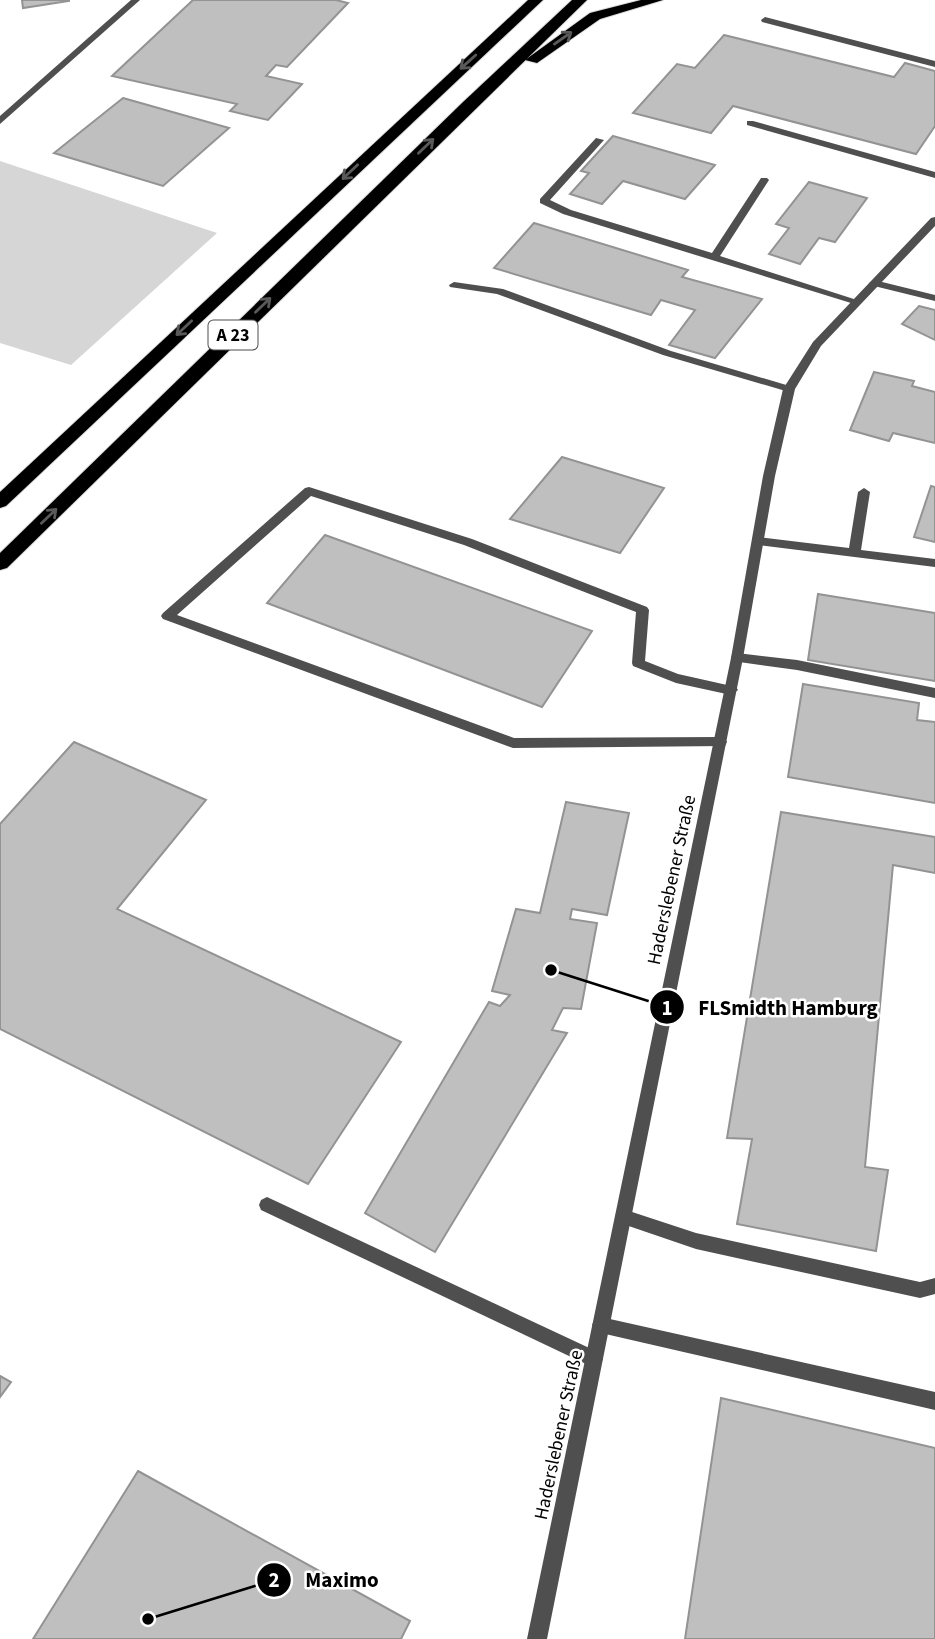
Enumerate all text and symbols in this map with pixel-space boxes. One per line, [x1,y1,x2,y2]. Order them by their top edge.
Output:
one-way arrow [553,31,572,45]
one-way arrow [460,54,477,71]
one-way arrow [417,138,434,155]
one-way arrow [342,164,359,181]
one-way arrow [255,297,272,314]
one-way arrow [176,320,193,337]
road number: A 23 [208,320,258,349]
one-way arrow [40,508,57,525]
street label: Haderslebener Straße [641,793,703,967]
callout: FLSmidth Hamburg [649,986,892,1028]
text: 1 [661,993,673,1023]
text: FLSmidth Hamburg [698,993,878,1023]
street label: Haderslebener Straße [528,1348,590,1522]
callout: Maximo [256,1559,393,1601]
text: 2 [268,1565,280,1595]
text: Maximo [305,1565,379,1595]

